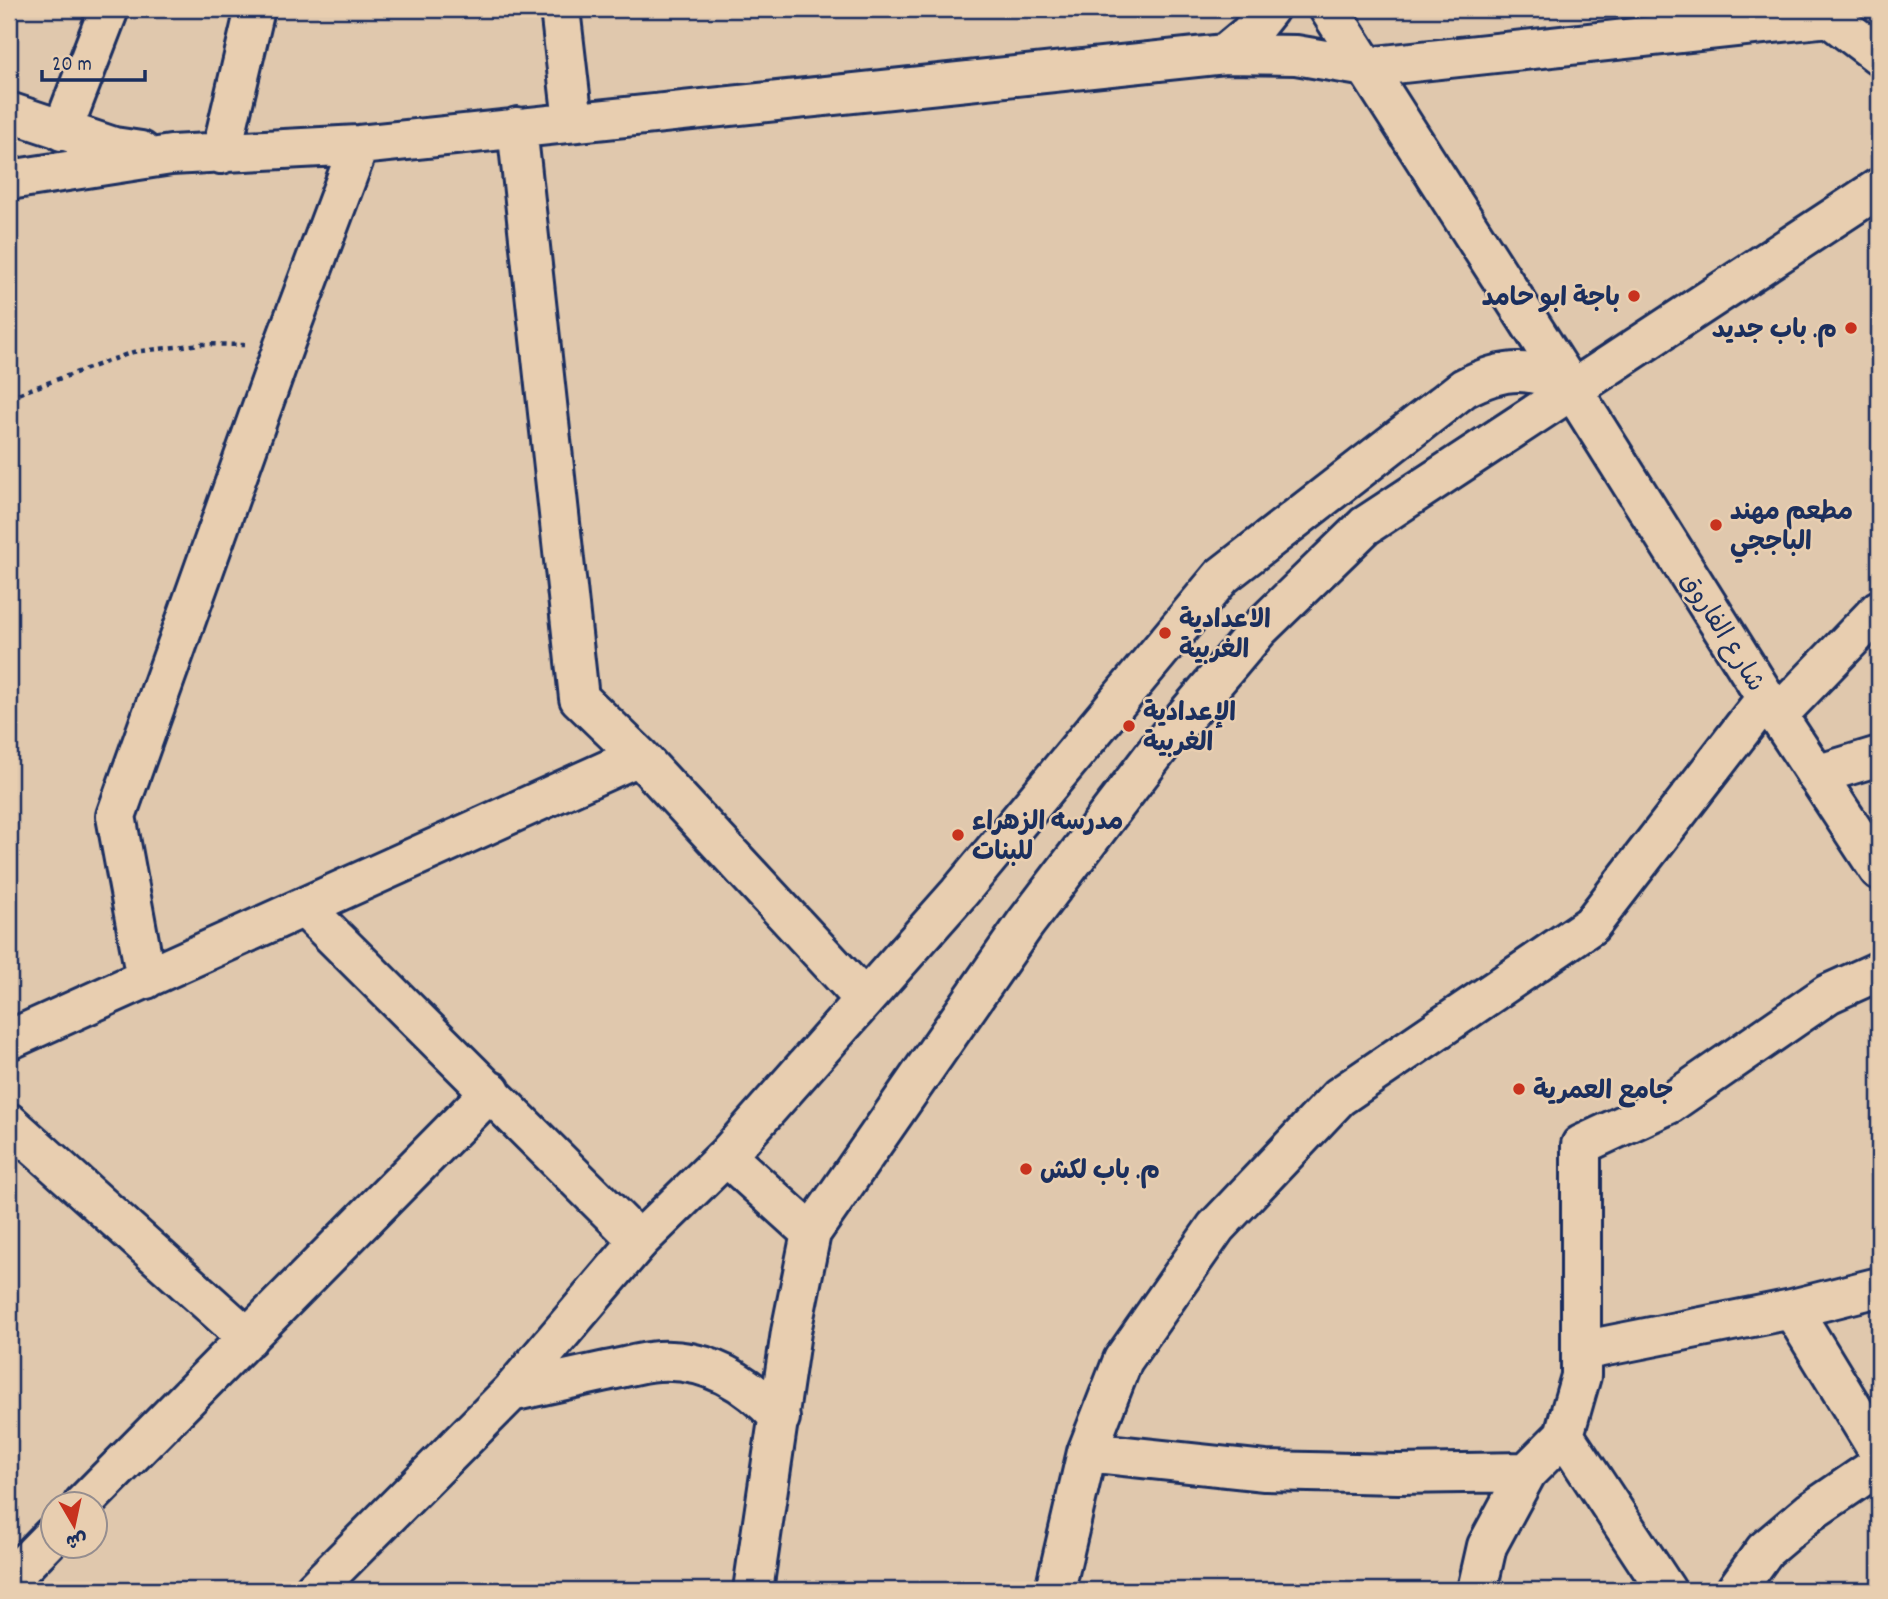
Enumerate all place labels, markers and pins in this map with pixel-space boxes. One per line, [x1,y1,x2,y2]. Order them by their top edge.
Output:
place label: باجة ابو حامد [1482,281,1620,318]
marker: باجة ابو حامد [1626,288,1642,304]
place label: م. باب جديد [1712,313,1837,350]
marker: م. باب جديد [1843,320,1859,336]
place label: مطعم مهند الباججي [1730,495,1853,564]
marker: مطعم مهند الباججي [1708,517,1724,533]
place label: الاعدادية الغربية [1179,603,1271,670]
marker: الاعدادية الغربية [1157,625,1173,641]
place label: الإعدادية الغربية [1143,696,1236,763]
marker: الإعدادية الغربية [1121,718,1137,734]
place label: مدرسه الزهراء للبنات [972,805,1123,872]
marker: مدرسه الزهراء للبنات [950,827,966,843]
place label: جامع العمرية [1533,1074,1673,1111]
marker: جامع العمرية [1511,1081,1527,1097]
place label: م. باب لكش [1040,1154,1160,1191]
marker: م. باب لكش [1018,1161,1034,1177]

